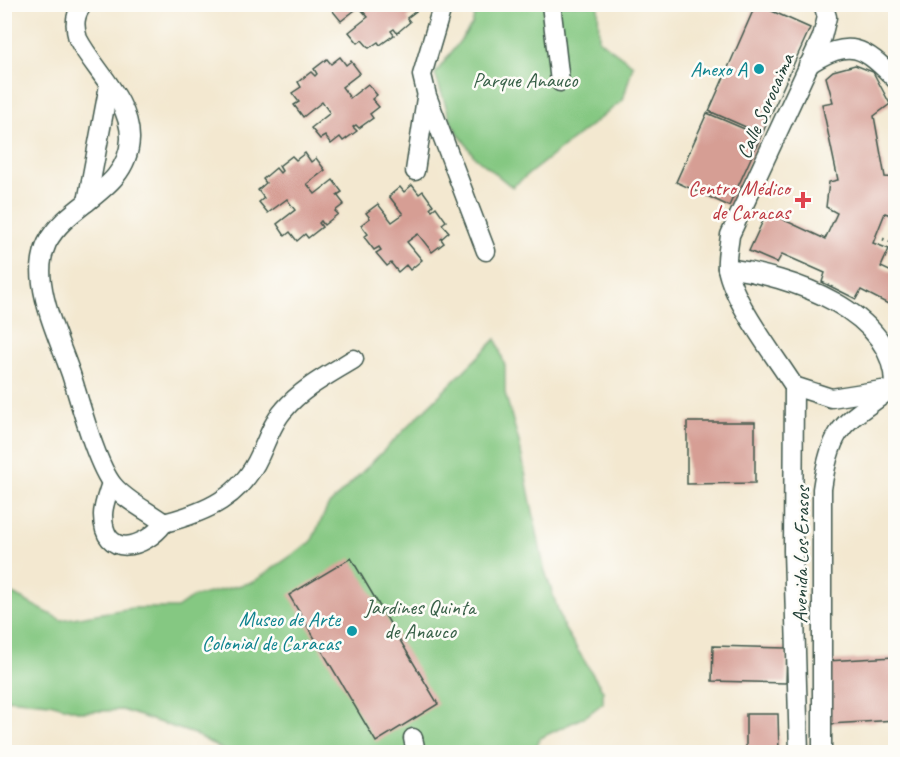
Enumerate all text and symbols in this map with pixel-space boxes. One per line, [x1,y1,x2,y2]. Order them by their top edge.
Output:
street label: Calle Sorocaima [730,48,800,163]
place label: Anexo A [690,56,747,82]
marker: Anexo A [752,62,766,76]
park label: Parque Anauco [472,67,579,93]
place label: Centro Médico de Caracas [688,175,793,225]
marker: Centro Médico de Caracas [794,191,812,209]
street label: Avenida Los Erasos [787,484,815,624]
park label: Jardines Quinta de Anauco [364,594,478,644]
place label: Museo de Arte Colonial de Caracas [202,606,342,656]
marker: Museo de Arte Colonial de Caracas [345,624,359,638]

